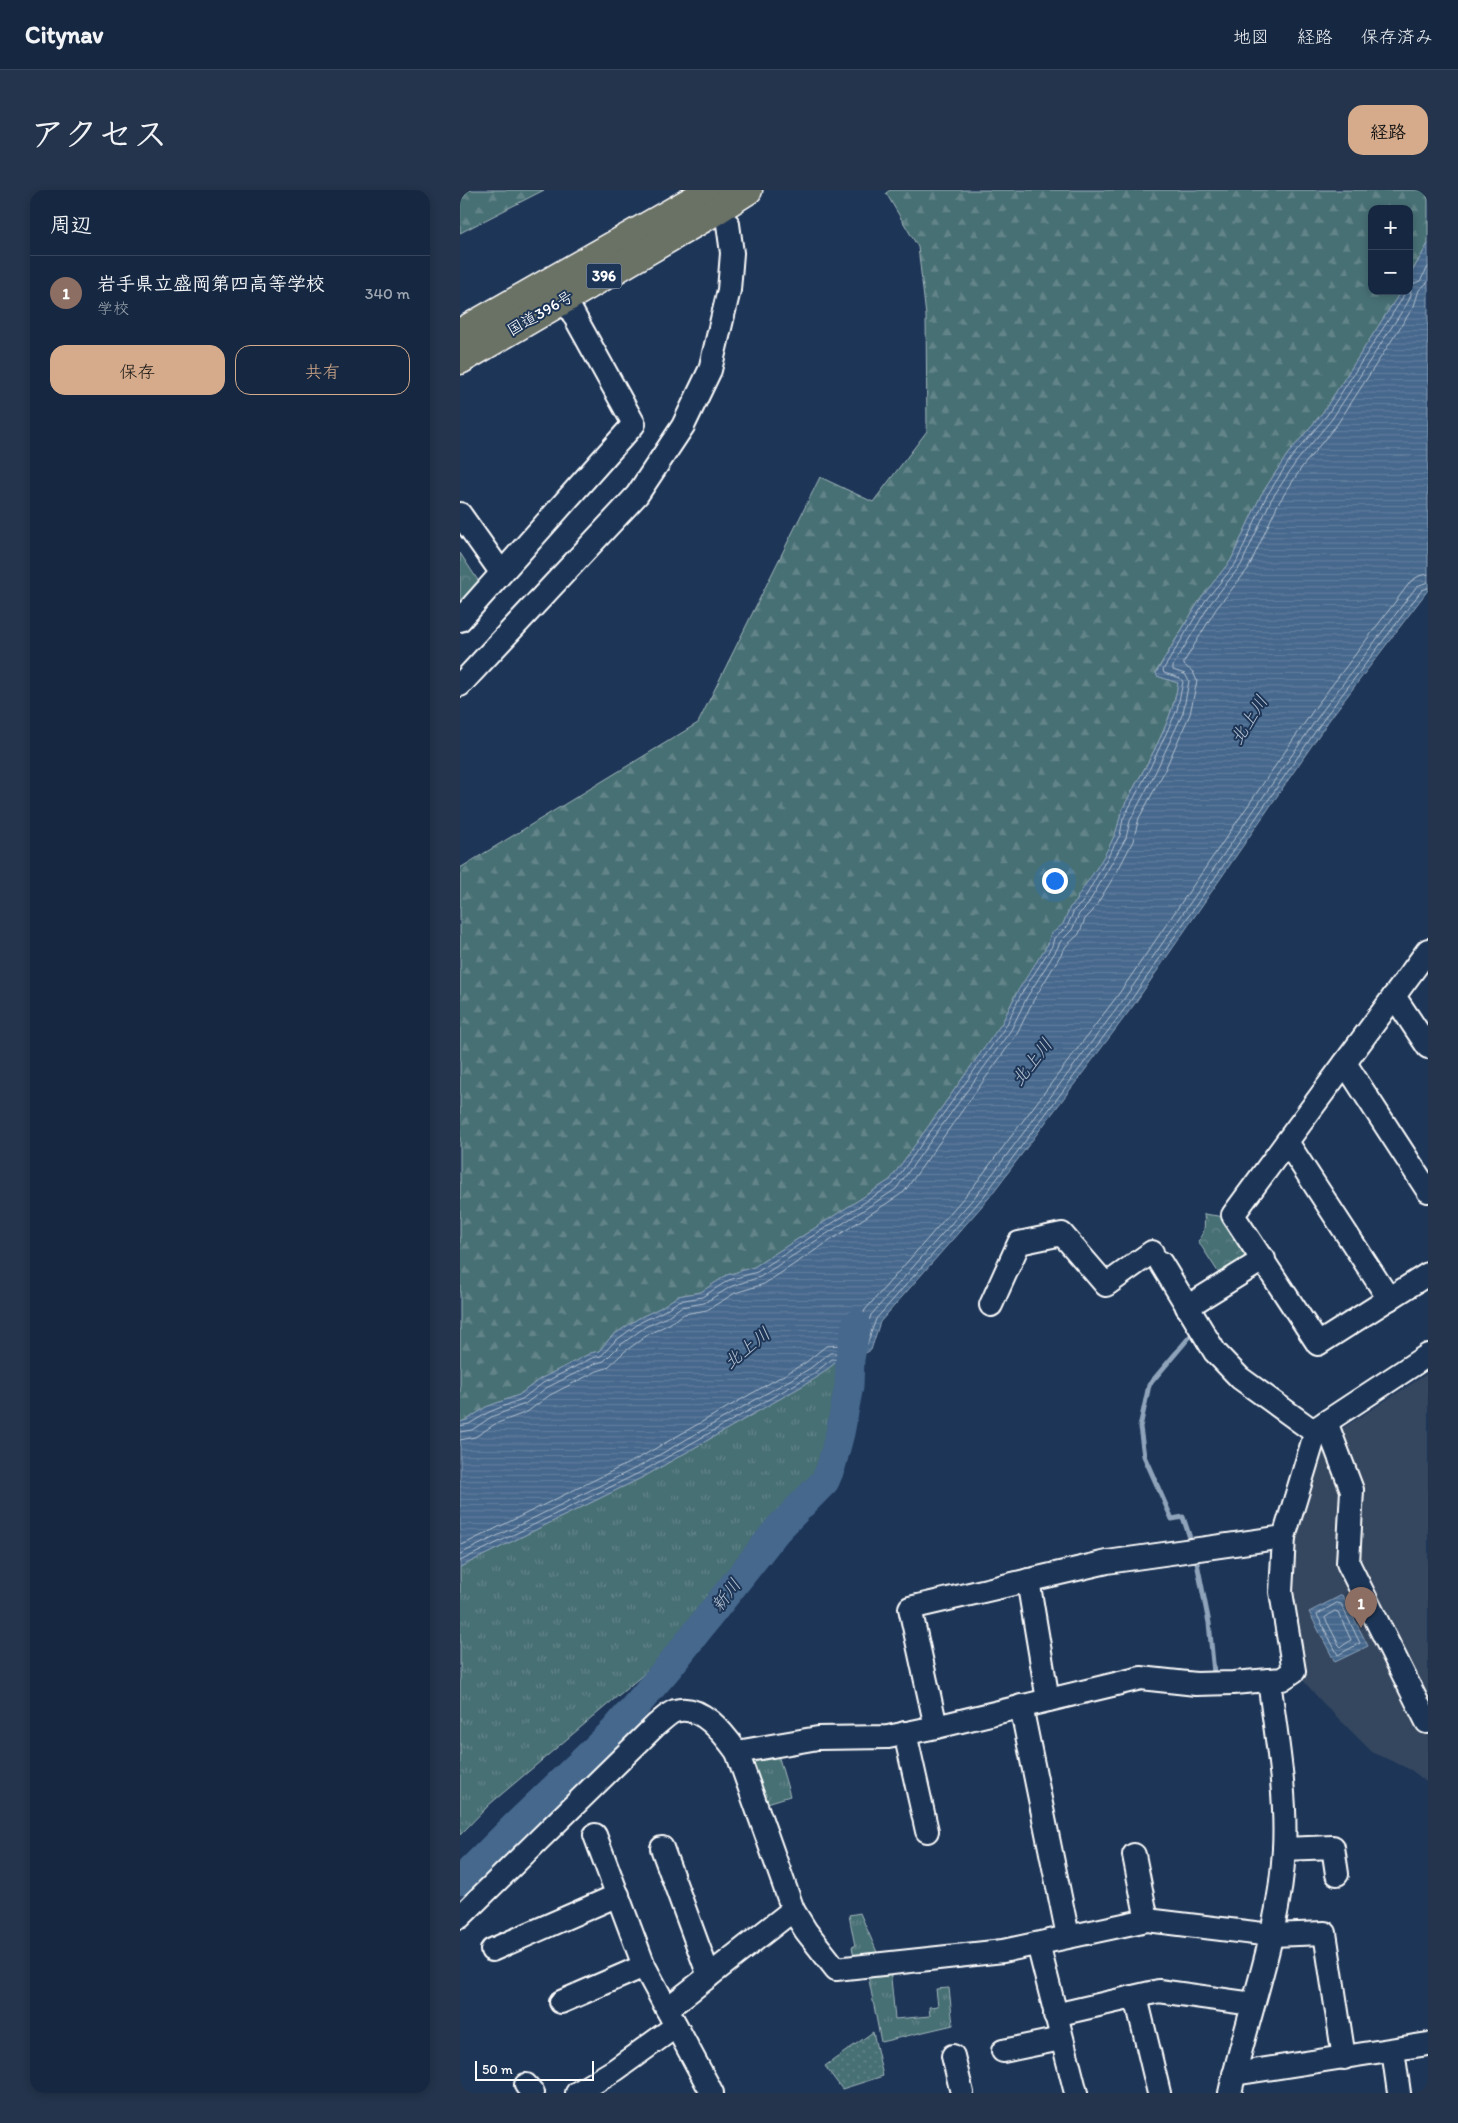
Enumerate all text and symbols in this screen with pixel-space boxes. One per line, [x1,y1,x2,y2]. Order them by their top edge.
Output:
text: Citynav [25,20,103,49]
text: 地図 [1233,26,1269,48]
text: 経路 [1297,26,1333,48]
text: 保存済み [1361,26,1433,48]
button: 経路 [1348,105,1428,155]
text: アクセス [30,113,168,155]
map controls [1368,205,1413,295]
button: + [1368,205,1413,250]
text: 周辺 [50,212,92,237]
button: − [1368,250,1413,295]
road number: 396 [586,264,622,288]
text: 岩手県立盛岡第四高等学校 [97,272,325,295]
text: 1 [62,284,70,303]
text: 340 m [365,284,410,303]
street label: 国道396号 [503,286,577,340]
text: 学校 [97,299,129,318]
button: 保存 [50,345,225,395]
button: 共有 [235,345,410,395]
water label: 北上川 [1225,691,1273,749]
your location [1042,868,1068,894]
water label: 北上川 [1007,1034,1057,1090]
water label: 北上川 [719,1322,775,1374]
water label: 新川 [706,1574,746,1616]
pin: 1 [1345,1587,1377,1628]
scale bar [475,2058,594,2081]
text: 50 m [482,2061,513,2078]

